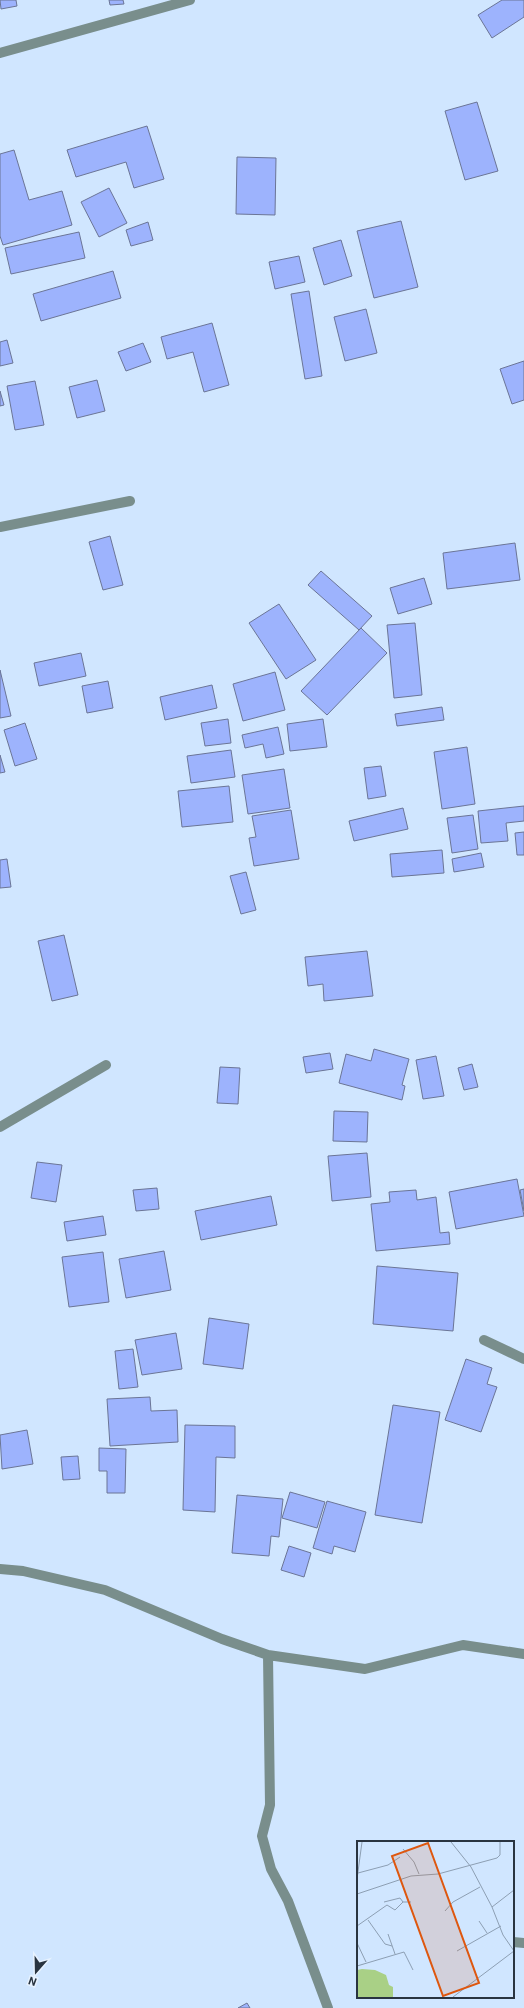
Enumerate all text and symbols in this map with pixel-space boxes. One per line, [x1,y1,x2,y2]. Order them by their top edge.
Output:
inset map [357,1841,514,1998]
north arrow [16,1952,56,1992]
text: N [27,1973,39,1988]

